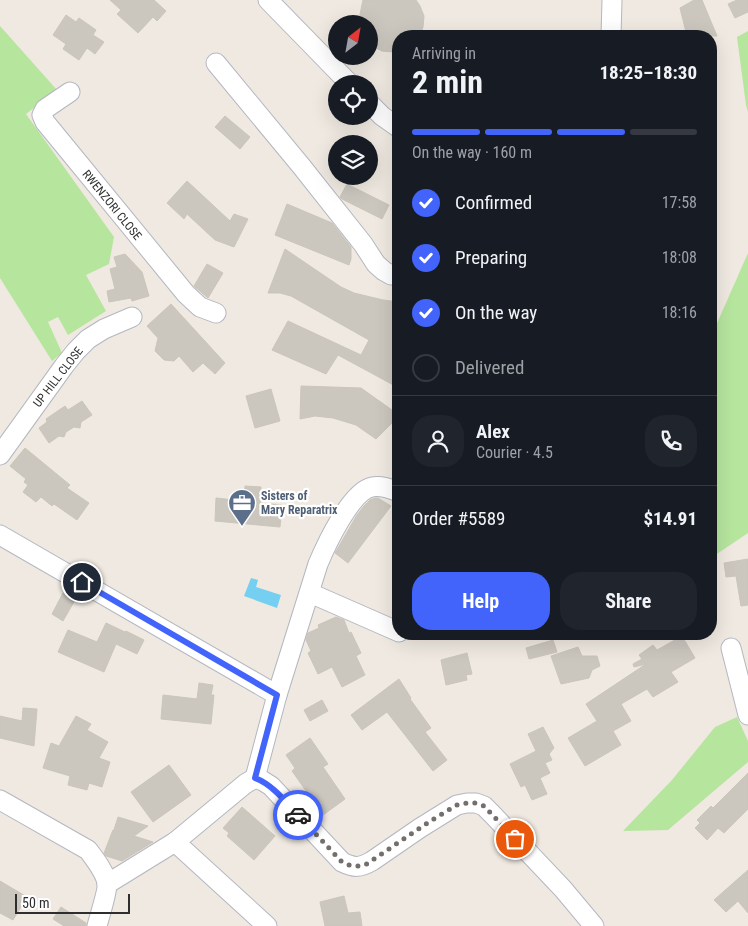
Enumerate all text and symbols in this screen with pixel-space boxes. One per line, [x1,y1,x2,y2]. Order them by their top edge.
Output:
north arrow [328,15,378,65]
map controls [328,15,378,185]
text: Arriving in [412,44,476,63]
text: 18:25–18:30 [599,61,697,84]
text: 2 min [412,63,483,101]
button: locate [328,75,378,125]
button: layers [328,135,378,185]
text: On the way · 160 m [412,143,532,162]
street label: RWENZORI CLOSE [80,167,144,243]
icon: check [412,189,440,217]
text: Confirmed [455,191,532,214]
text: 17:58 [662,193,697,212]
icon: check [412,244,440,272]
text: Preparing [455,246,527,269]
text: 18:08 [662,248,697,267]
icon: check [412,299,440,327]
text: On the way [455,301,537,324]
text: 18:16 [662,303,697,322]
street label: UP HILL CLOSE [30,344,86,410]
text: Delivered [455,356,524,379]
button: person [412,415,464,467]
button: phone [645,415,697,467]
text: Alex [476,420,510,443]
text: Courier · 4.5 [476,443,553,462]
office icon: Sisters of Mary Reparatrix [227,488,257,527]
place label: Sisters of Mary Reparatrix [261,489,338,517]
text: Order #5589 [412,507,505,530]
text: $14.91 [643,507,697,530]
pin [61,561,103,603]
icon: home [68,568,96,596]
button: Help [412,572,550,630]
button: Share [560,572,697,630]
courier [273,790,323,840]
icon: car [284,801,312,829]
pin [494,818,536,860]
icon: bag [501,825,529,853]
scale bar [15,891,130,914]
text: 50 m [22,895,50,911]

